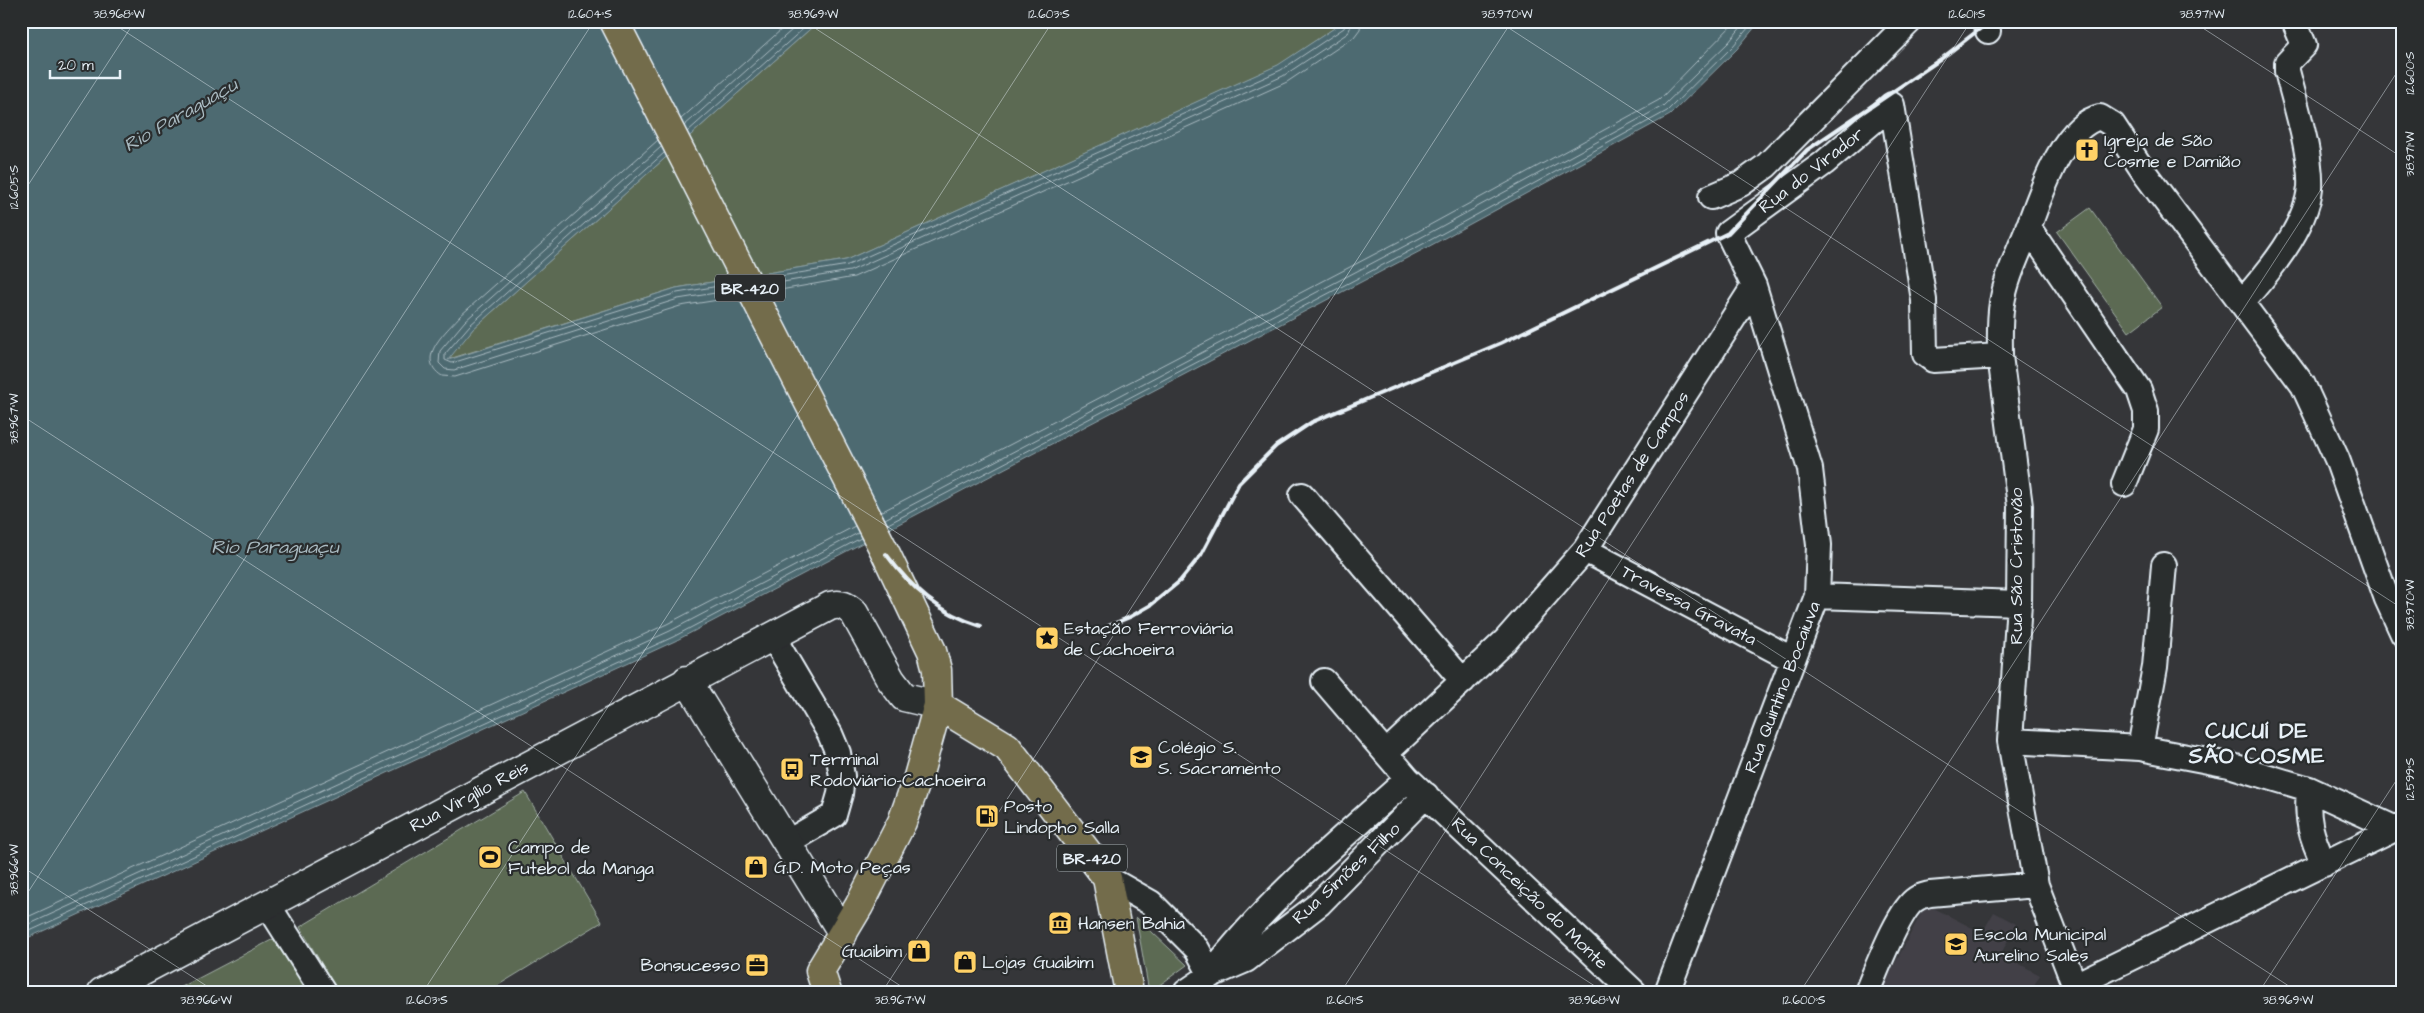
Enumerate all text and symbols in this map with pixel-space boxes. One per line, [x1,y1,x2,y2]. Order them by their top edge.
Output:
text: 38.968°W [93,6,146,23]
text: 12.604°S [568,6,612,23]
text: 38.969°W [788,6,839,23]
text: 12.603°S [1028,6,1070,23]
text: 38.970°W [1481,6,1533,23]
text: 12.601°S [1948,6,1986,23]
text: 38.971°W [2179,6,2225,23]
scale bar [50,48,120,80]
text: 12.600°S [2402,51,2419,95]
text: 20 m [58,55,94,76]
water label: Rio Paraguaçu [119,71,244,159]
street label: Rua do Virador [1753,121,1869,219]
place label: Igreja de São Cosme e Damião [2104,128,2241,174]
text: 38.971°W [2402,131,2419,177]
church icon: Igreja de São Cosme e Damião [2074,137,2100,163]
text: 12.605°S [6,165,23,209]
road number: BR-420 [715,274,785,302]
street label: Rua Poetas de Campos [1569,386,1696,562]
text: 38.967°W [6,393,23,445]
street label: Rua São Cristovão [2004,488,2029,644]
water label: Rio Paraguaçu [211,534,340,561]
street label: Travessa Gravata [1617,559,1761,652]
text: 38.970°W [2402,579,2419,631]
street label: Rua Quintino Bocaiuva [1738,598,1827,777]
place label: Estação Ferroviária de Cachoeira [1064,616,1233,662]
place icon: Estação Ferroviária de Cachoeira [1034,625,1060,651]
district label: CUCUÍ DE SÃO COSME [2188,716,2325,772]
place label: Colégio S. S. Sacramento [1158,735,1281,781]
school or university icon: Colégio S. S. Sacramento [1128,744,1154,770]
place label: Terminal Rodoviário-Cachoeira [810,747,986,793]
street label: Rua Virgílio Reis [405,755,534,839]
bus stop icon: Terminal Rodoviário-Cachoeira [779,756,805,782]
text: 12.599°S [2402,757,2419,800]
place label: Posto Lindopho Salla [1004,794,1119,840]
fuel station icon: Posto Lindopho Salla [974,803,1000,829]
street label: Rua Conceição do Monte [1446,812,1614,975]
street label: Rua Simões Filho [1287,817,1406,930]
place label: Campo de Futebol da Manga [508,835,654,882]
text: 38.966°W [6,844,23,896]
sports icon: Campo de Futebol da Manga [477,844,503,870]
road number: BR-420 [1057,844,1127,871]
shop icon: G.D. Moto Peças [743,854,769,880]
place label: G.D. Moto Peças [774,855,911,880]
museum icon: Hansen Bahia [1047,910,1073,936]
place label: Hansen Bahia [1078,911,1185,936]
place label: Escola Municipal Aurelino Sales [1974,922,2106,968]
school or university icon: Escola Municipal Aurelino Sales [1943,931,1969,957]
shop icon: Guaibim [906,938,932,964]
place label: Guaibim [842,939,902,964]
shop icon: Lojas Guaibim [952,949,978,975]
place label: Lojas Guaibim [982,950,1094,975]
office icon: Bonsucesso [744,952,770,978]
place label: Bonsucesso [641,953,740,978]
text: 38.966°W [180,992,232,1009]
text: 12.603°S [406,992,448,1009]
text: 38.967°W [874,992,926,1009]
text: 12.601°S [1326,992,1364,1009]
text: 38.968°W [1568,992,1621,1009]
text: 12.600°S [1782,992,1826,1009]
text: 38.969°W [2263,992,2314,1009]

